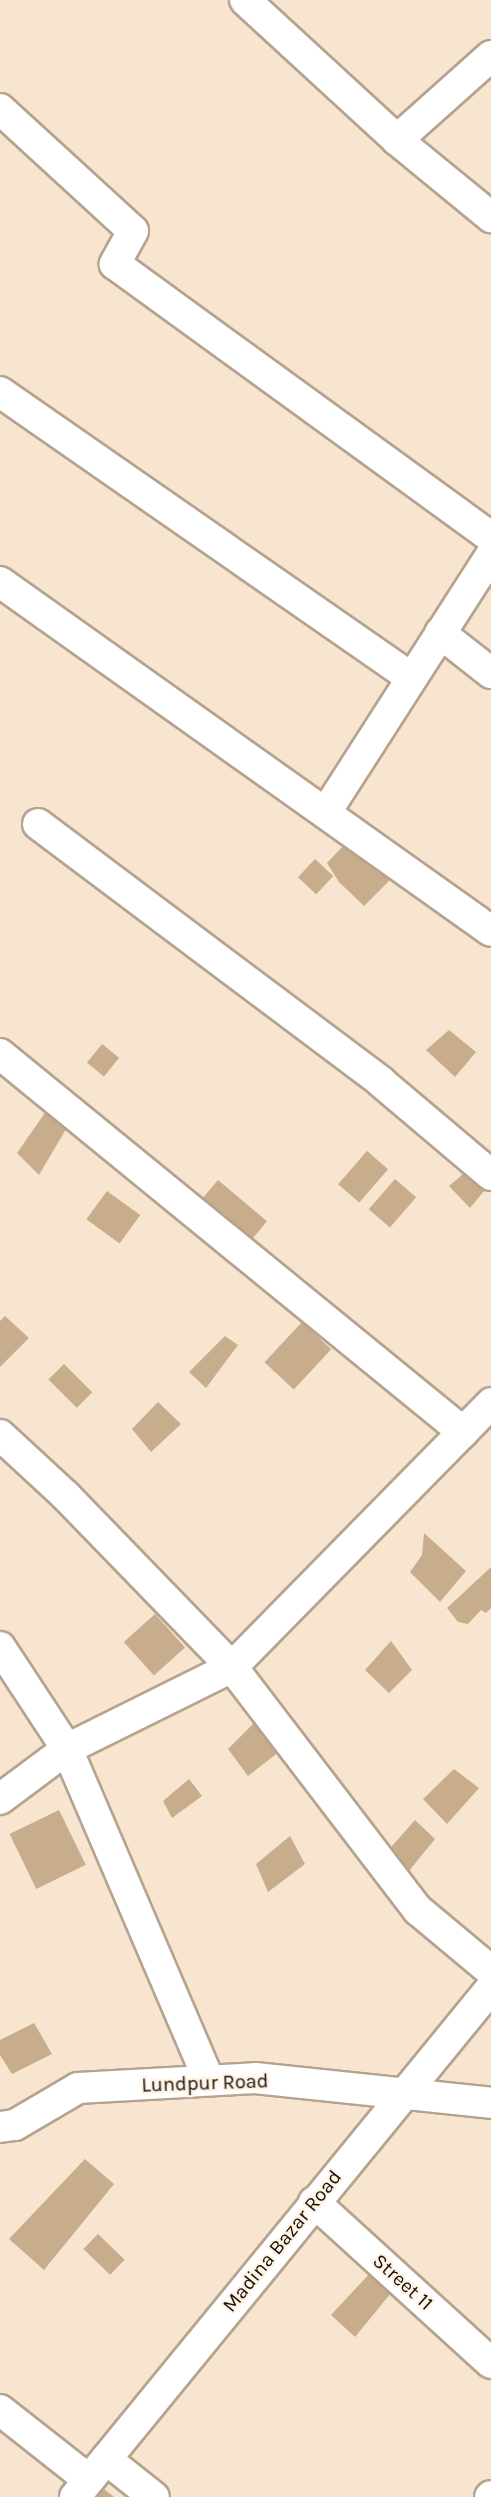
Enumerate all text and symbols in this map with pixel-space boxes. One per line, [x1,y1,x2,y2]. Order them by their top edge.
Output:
street label: Lundpur Road [141,2069,269,2097]
street label: Madina Bazar Road [217,2165,347,2317]
street label: Street 11 [368,2249,438,2315]

